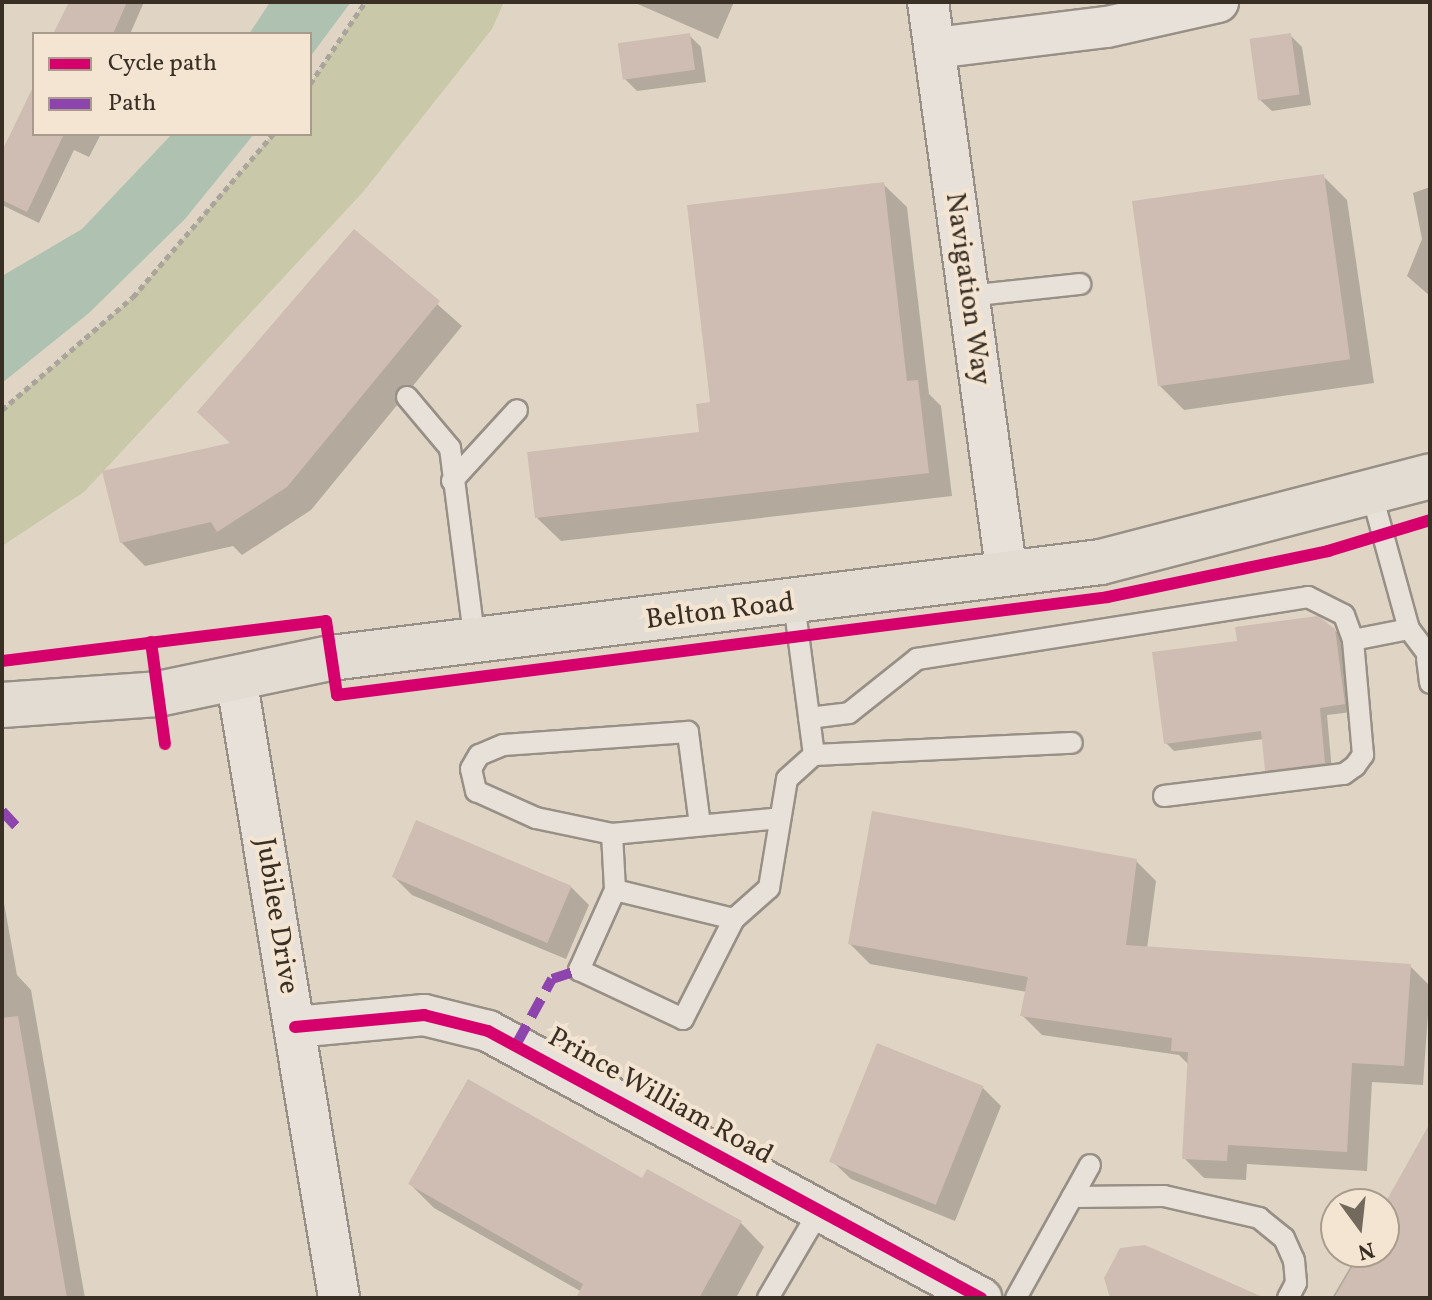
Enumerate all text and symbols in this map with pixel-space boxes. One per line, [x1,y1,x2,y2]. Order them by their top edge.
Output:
legend [32,32,312,136]
text: Cycle path [108,47,217,81]
text: Path [108,87,156,121]
street label: Navigation Way [937,190,997,388]
street label: Belton Road [644,586,796,638]
street label: Jubilee Drive [247,836,305,996]
street label: Prince William Road [541,1021,779,1173]
north arrow [1320,1188,1400,1268]
text: N [1354,1233,1378,1267]

